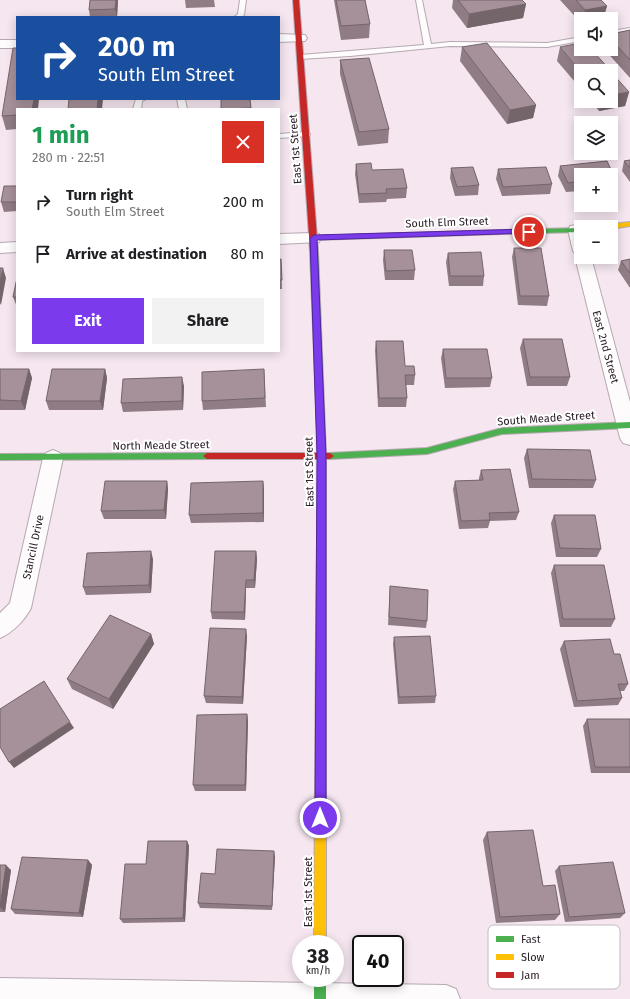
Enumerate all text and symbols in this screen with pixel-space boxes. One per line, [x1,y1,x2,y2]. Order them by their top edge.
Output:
map controls [574,12,618,264]
button: sound [574,12,618,56]
text: 200 m [98,30,176,63]
icon: right [32,32,84,84]
text: South Elm Street [98,64,234,86]
button: search [574,64,618,108]
street label: East 1st Street [287,113,304,184]
button: layers [574,116,618,160]
text: 1 min [32,121,90,149]
button: close [222,121,264,163]
text: 280 m · 22:51 [32,150,105,165]
button: + [574,168,618,212]
text: Turn right [66,186,133,204]
icon: right [32,191,54,213]
text: 200 m [223,193,264,211]
text: South Elm Street [66,204,165,219]
street label: South Elm Street [405,215,489,230]
pin [512,215,546,249]
button: − [574,220,618,264]
icon: arrive [518,221,540,243]
icon: arrive [32,243,54,265]
text: Arrive at destination [66,245,207,263]
text: 80 m [231,245,264,263]
button: Exit [32,298,144,344]
button: Share [152,298,264,344]
street label: East 2nd Street [590,309,621,385]
street label: South Meade Street [497,409,595,428]
street label: East 1st Street [302,437,317,507]
street label: North Meade Street [112,438,210,453]
street label: Stancill Drive [20,514,47,581]
position arrow [299,797,341,839]
street label: East 1st Street [302,857,315,927]
legend [488,925,620,989]
text: Fast [521,933,541,946]
speed limit sign: 40 [352,935,404,987]
text: 38 [307,944,329,968]
text: Slow [521,951,545,964]
text: km/h [306,965,330,977]
text: Jam [521,969,540,982]

